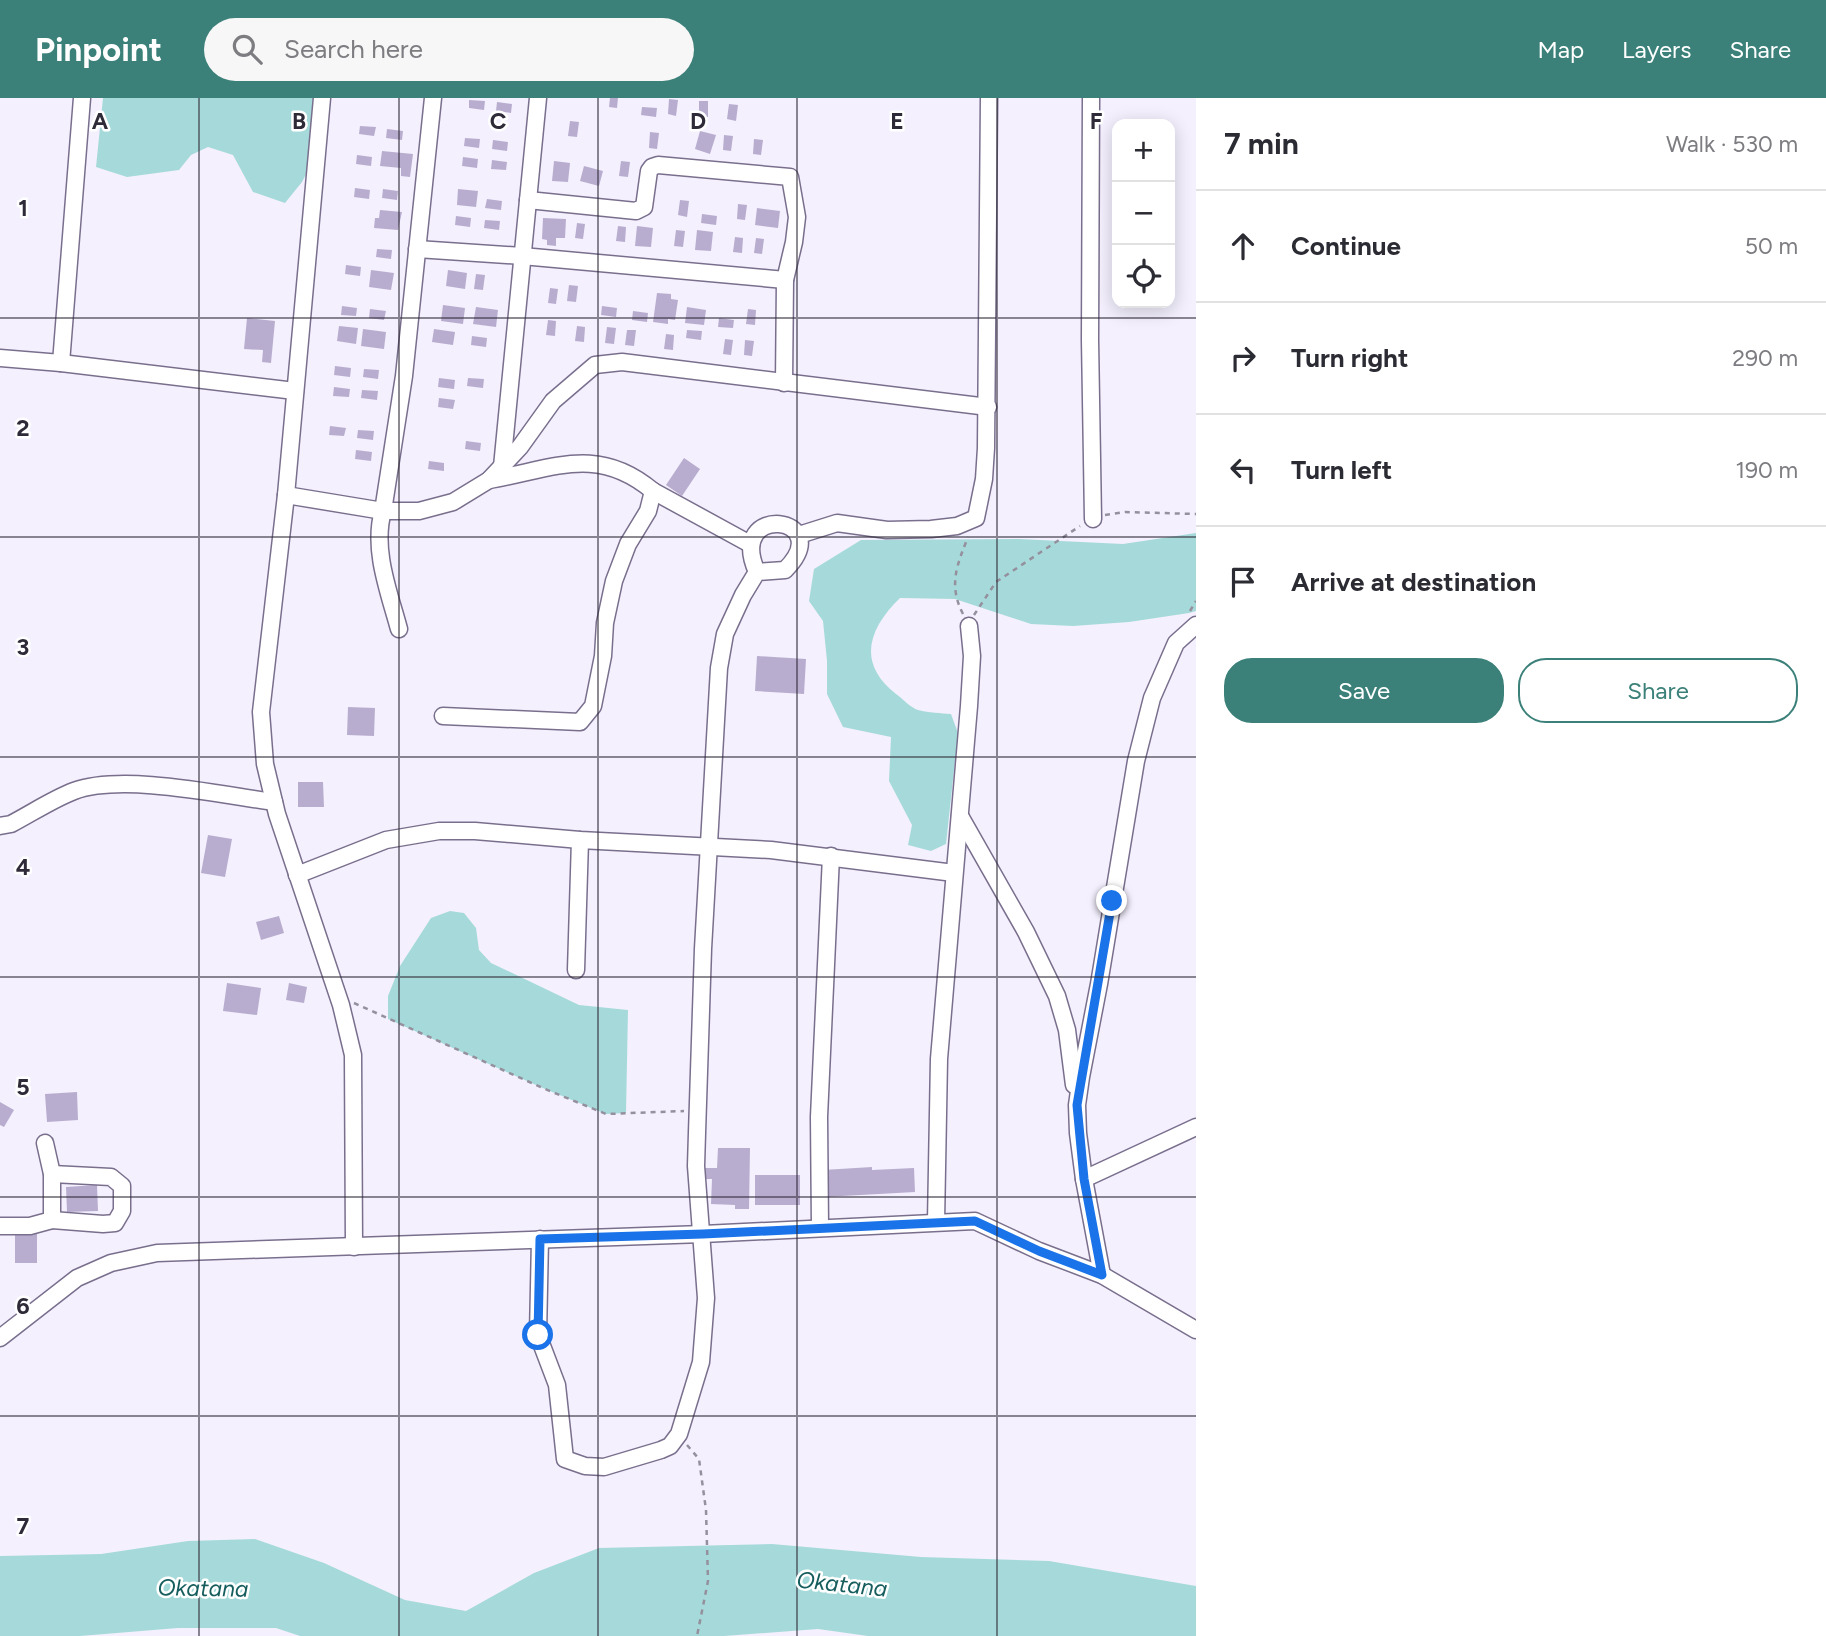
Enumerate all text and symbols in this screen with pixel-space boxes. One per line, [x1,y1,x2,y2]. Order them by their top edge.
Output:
search box [204,18,694,81]
text: Pinpoint [35,30,162,69]
icon: search [228,30,266,68]
text: Search here [284,33,423,65]
text: Map [1537,35,1584,64]
text: Layers [1622,35,1691,64]
text: Share [1729,35,1791,64]
text: A [92,107,109,135]
text: B [292,107,306,135]
text: C [490,107,507,135]
text: D [690,107,706,135]
text: E [890,107,904,135]
text: F [1090,107,1103,135]
map controls [1112,119,1175,308]
button: + [1112,119,1175,182]
text: 7 min [1224,125,1299,162]
text: Walk · 530 m [1666,130,1798,158]
button: − [1112,182,1175,245]
text: 1 [18,194,28,222]
icon: ahead [1224,227,1262,265]
text: Continue [1291,230,1401,262]
text: 50 m [1745,232,1798,260]
button: locate [1112,245,1175,308]
icon: right [1224,339,1262,377]
text: Turn right [1291,342,1408,374]
text: 290 m [1732,344,1798,372]
text: 2 [16,414,30,442]
icon: left [1224,451,1262,489]
text: Turn left [1291,454,1392,486]
text: 190 m [1735,456,1798,484]
icon: arrive [1224,563,1262,601]
text: Arrive at destination [1291,566,1536,598]
text: 3 [17,633,29,661]
button: Save [1224,658,1504,723]
button: Share [1518,658,1798,723]
text: 4 [16,853,30,881]
route end [1096,885,1127,916]
text: 5 [16,1073,30,1101]
text: 6 [16,1292,30,1320]
route start [522,1319,553,1350]
text: 7 [17,1512,30,1540]
water label: Okatana [795,1565,889,1603]
water label: Okatana [157,1573,249,1603]

